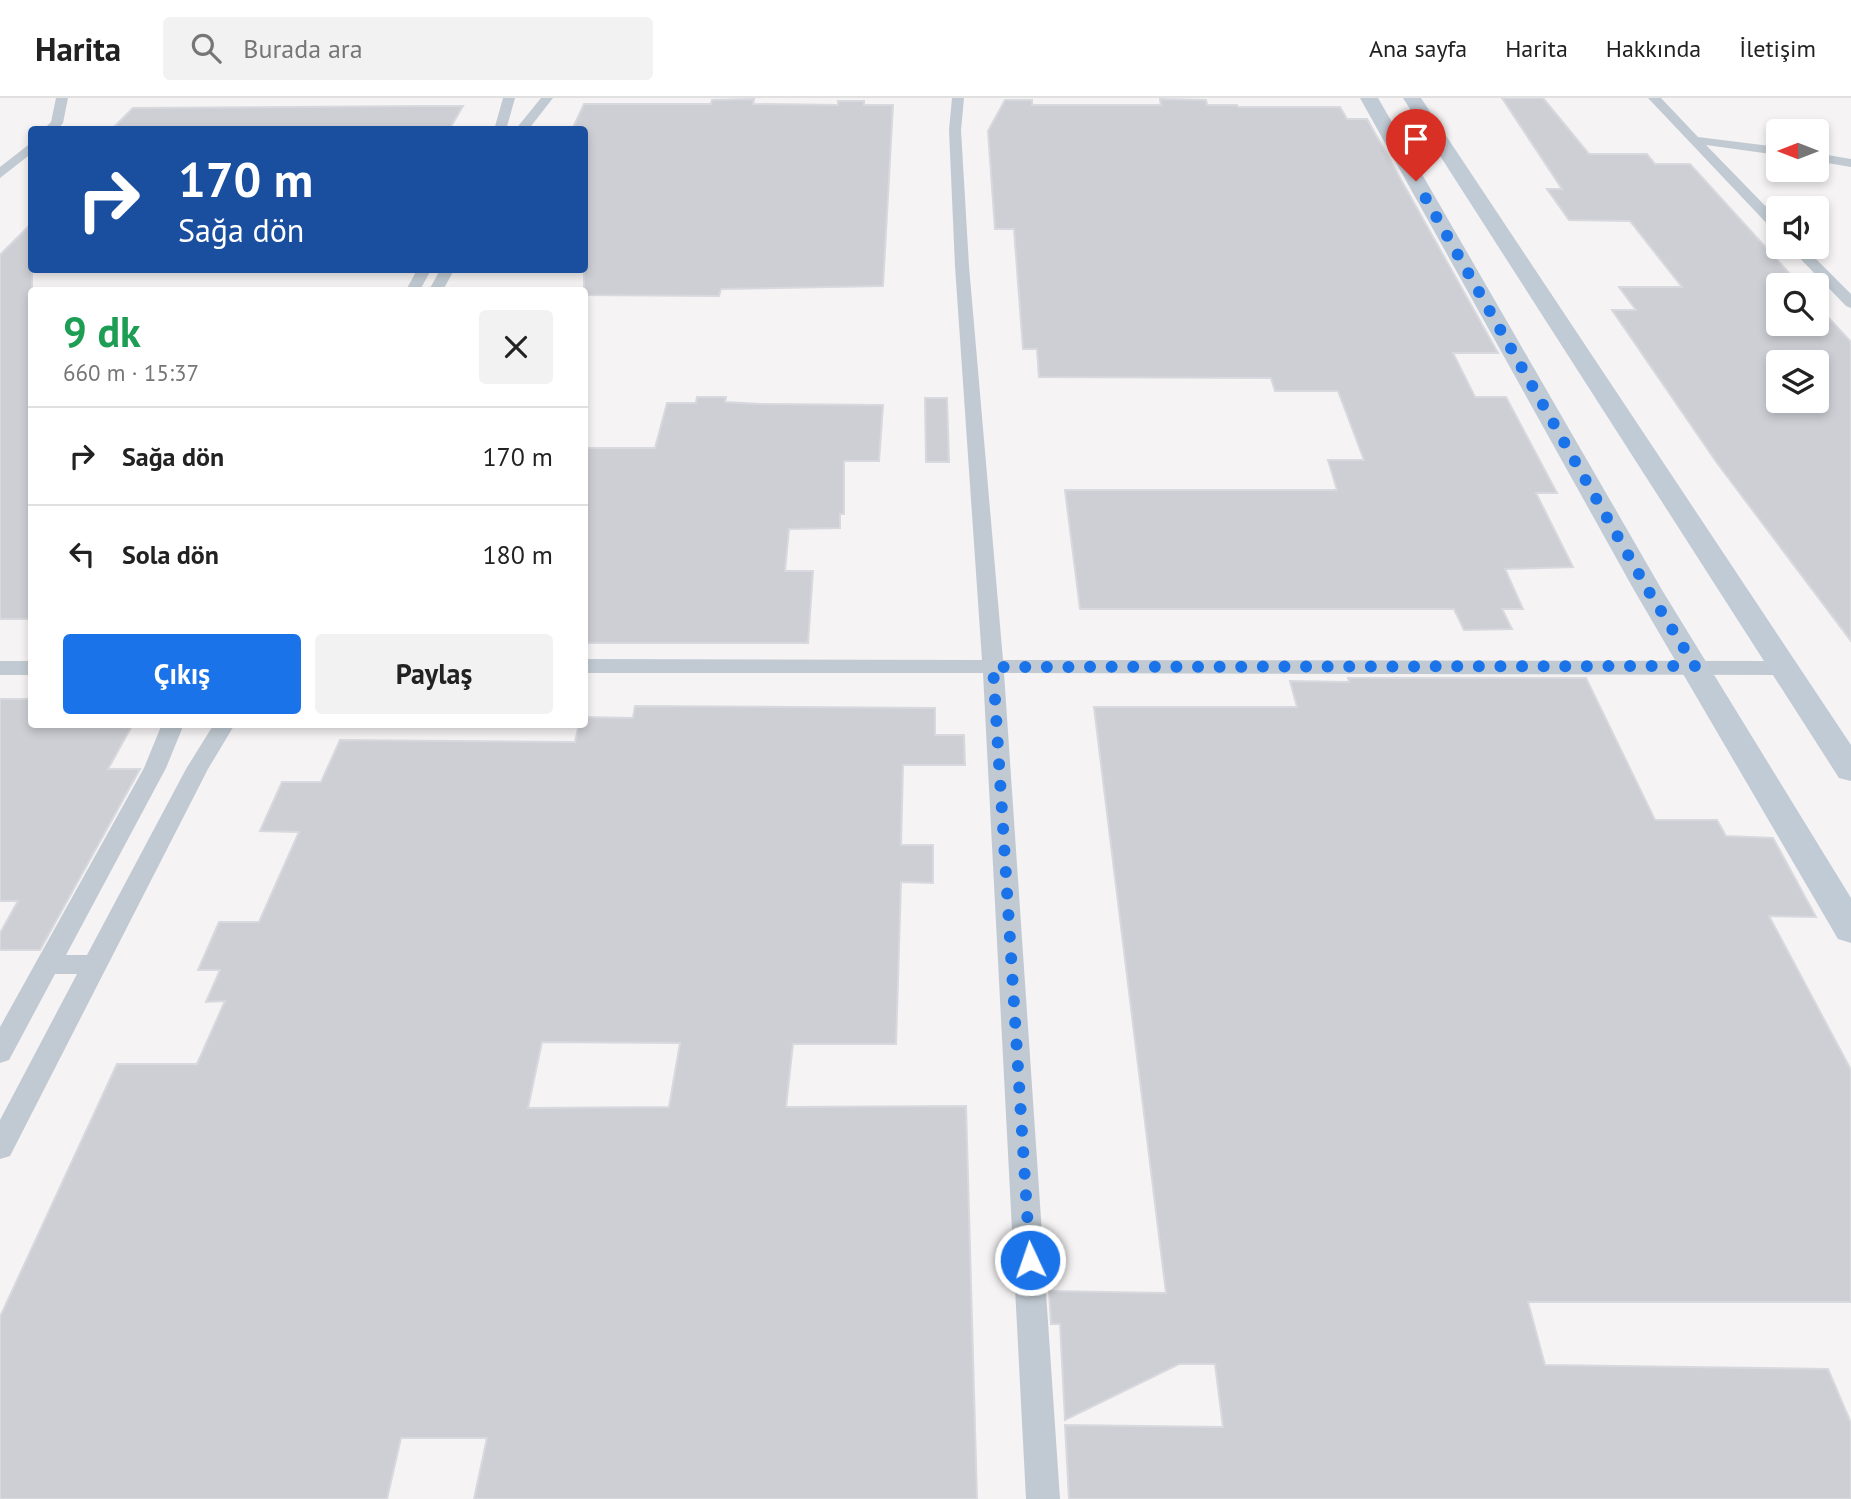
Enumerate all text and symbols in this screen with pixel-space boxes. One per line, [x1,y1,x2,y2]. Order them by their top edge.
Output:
search box [163,17,653,80]
text: Harita [35,27,121,70]
icon: search [187,29,225,67]
text: Burada ara [243,32,363,65]
text: Ana sayfa [1369,33,1467,64]
text: Harita [1505,33,1568,64]
text: Hakkında [1606,33,1701,64]
text: İletişim [1739,33,1816,64]
pin [1386,109,1446,181]
north arrow [1766,119,1829,182]
map controls [1766,119,1829,413]
icon: arrive [1397,120,1435,158]
text: 170 m [178,147,313,211]
icon: right [63,154,154,245]
button: sound [1766,196,1829,259]
text: Sağa dön [178,209,304,251]
button: search [1766,273,1829,336]
text: 9 dk [63,304,141,359]
button: close [479,310,553,384]
button: layers [1766,350,1829,413]
text: 660 m · 15:37 [63,358,199,387]
icon: right [63,437,101,475]
text: Sağa dön [122,440,224,473]
text: 170 m [482,440,553,473]
icon: left [63,535,101,573]
text: Sola dön [122,538,219,571]
text: 180 m [482,538,553,571]
button: Çıkış [63,634,301,714]
button: Paylaş [315,634,553,714]
position arrow [993,1223,1067,1297]

